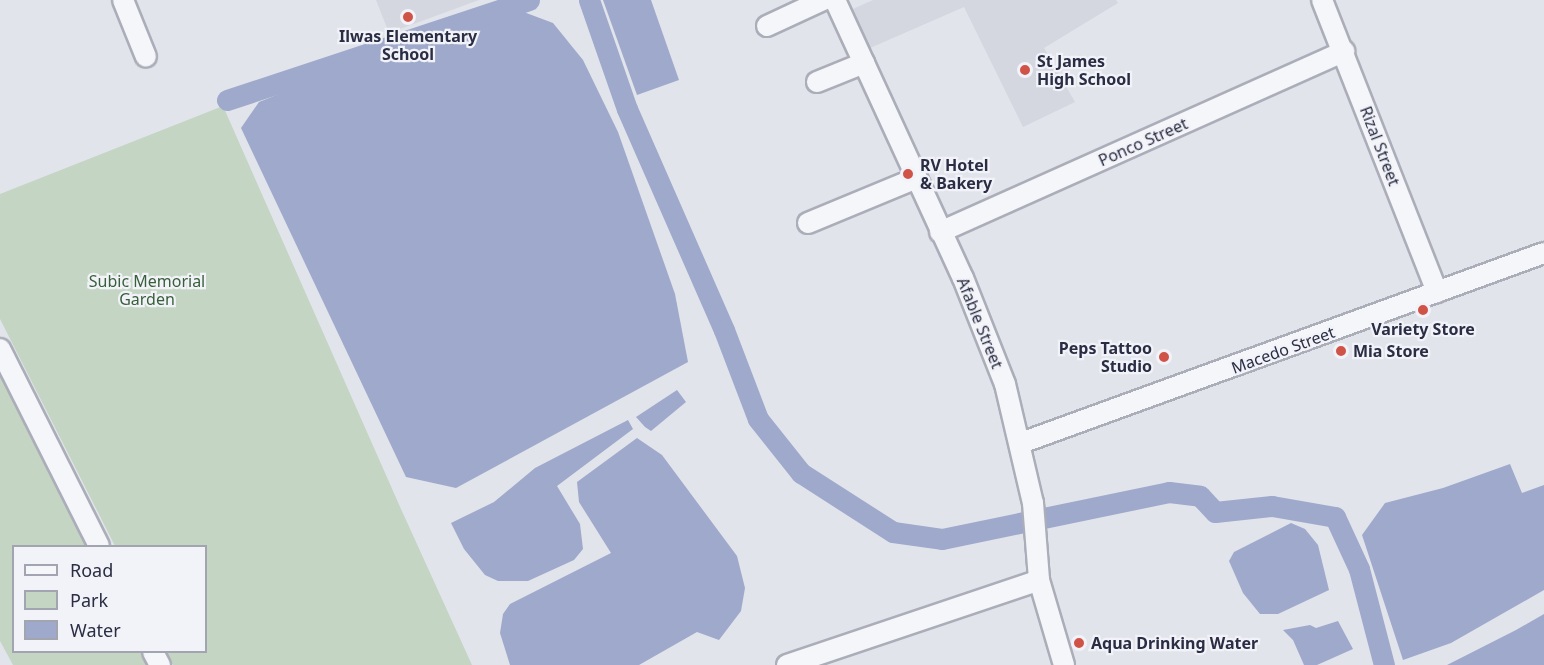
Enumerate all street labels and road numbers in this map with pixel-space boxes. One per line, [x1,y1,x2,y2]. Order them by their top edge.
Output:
street label: Rizal Street [1356,104,1404,188]
street label: Ponco Street [1096,114,1190,170]
street label: Afable Street [953,275,1007,371]
street label: Macedo Street [1229,322,1337,378]

